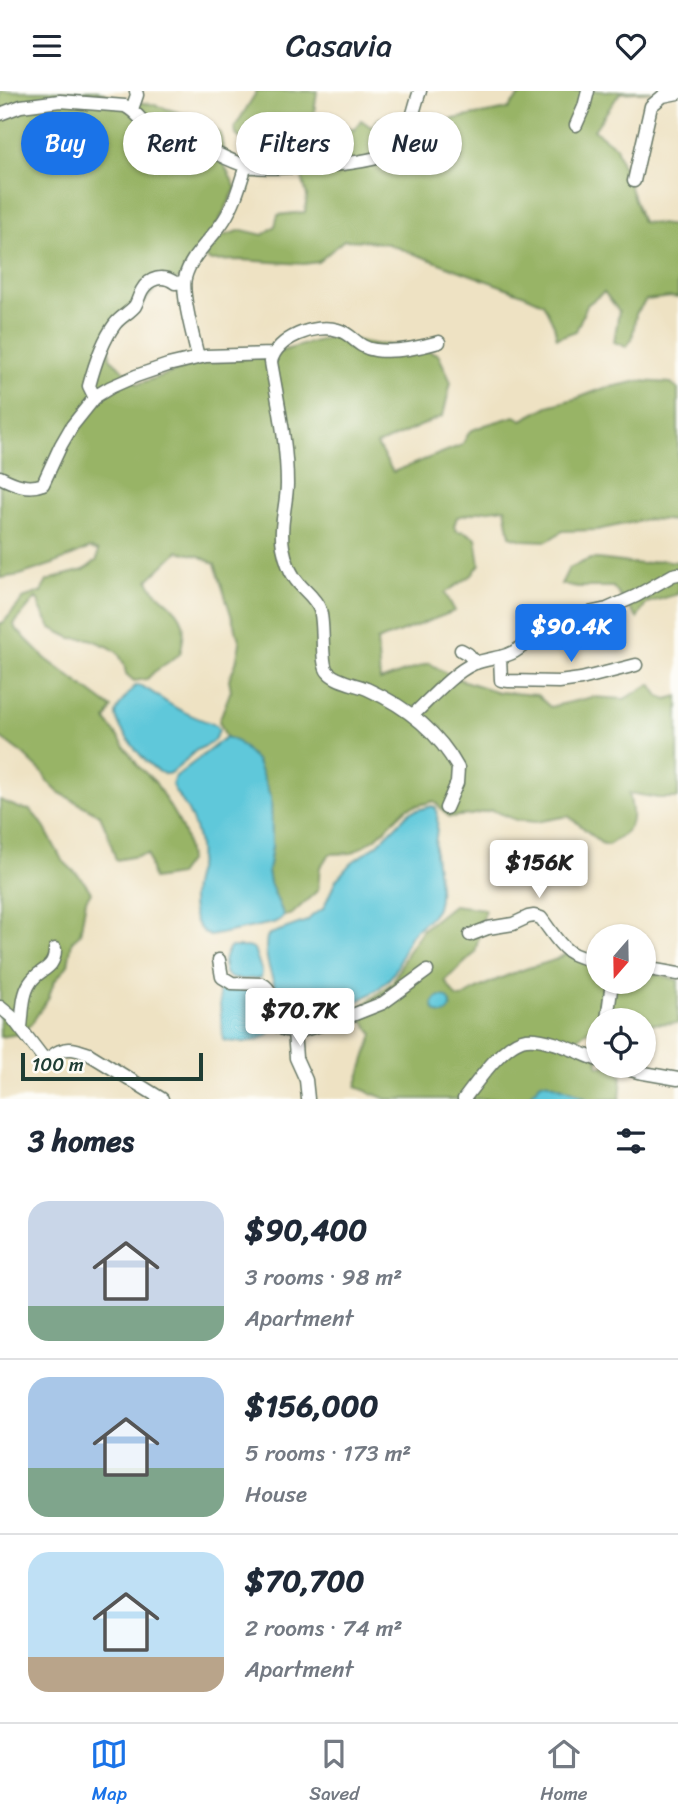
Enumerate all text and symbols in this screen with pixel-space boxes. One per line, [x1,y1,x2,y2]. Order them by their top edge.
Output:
text: Casavia [286,17,392,74]
icon: menu [28,27,66,65]
icon: heart [612,27,650,65]
chip: Buy [21,112,109,175]
chip: Rent [123,112,222,175]
chip: Filters [236,112,354,175]
chip: New [368,112,462,175]
pin: $90.4K [514,605,628,664]
text: $90.4K [531,606,611,647]
pin: $156K [490,841,588,900]
text: $156K [506,842,572,883]
north arrow [586,924,656,994]
map controls [586,924,656,1078]
pin: $70.7K [243,989,357,1048]
text: $70.7K [261,990,339,1031]
button: locate [586,1008,656,1078]
text: 100 m [32,1048,84,1081]
scale bar [21,1050,203,1082]
text: 3 homes [28,1114,134,1168]
icon: filters [612,1122,650,1160]
text: $90,400 [245,1203,367,1257]
icon: home [84,1229,168,1313]
text: 3 rooms · 98 m² [245,1257,402,1298]
text: Apartment [245,1298,354,1339]
text: $156,000 [245,1379,378,1433]
icon: home [84,1405,168,1489]
text: 5 rooms · 173 m² [245,1433,411,1474]
text: House [245,1474,307,1515]
text: $70,700 [245,1554,364,1608]
icon: home [84,1580,168,1664]
text: 2 rooms · 74 m² [245,1608,402,1649]
text: Apartment [245,1649,354,1690]
tab: Map [90,1735,128,1810]
tab: Saved [309,1735,359,1810]
tab: Home [540,1735,588,1810]

